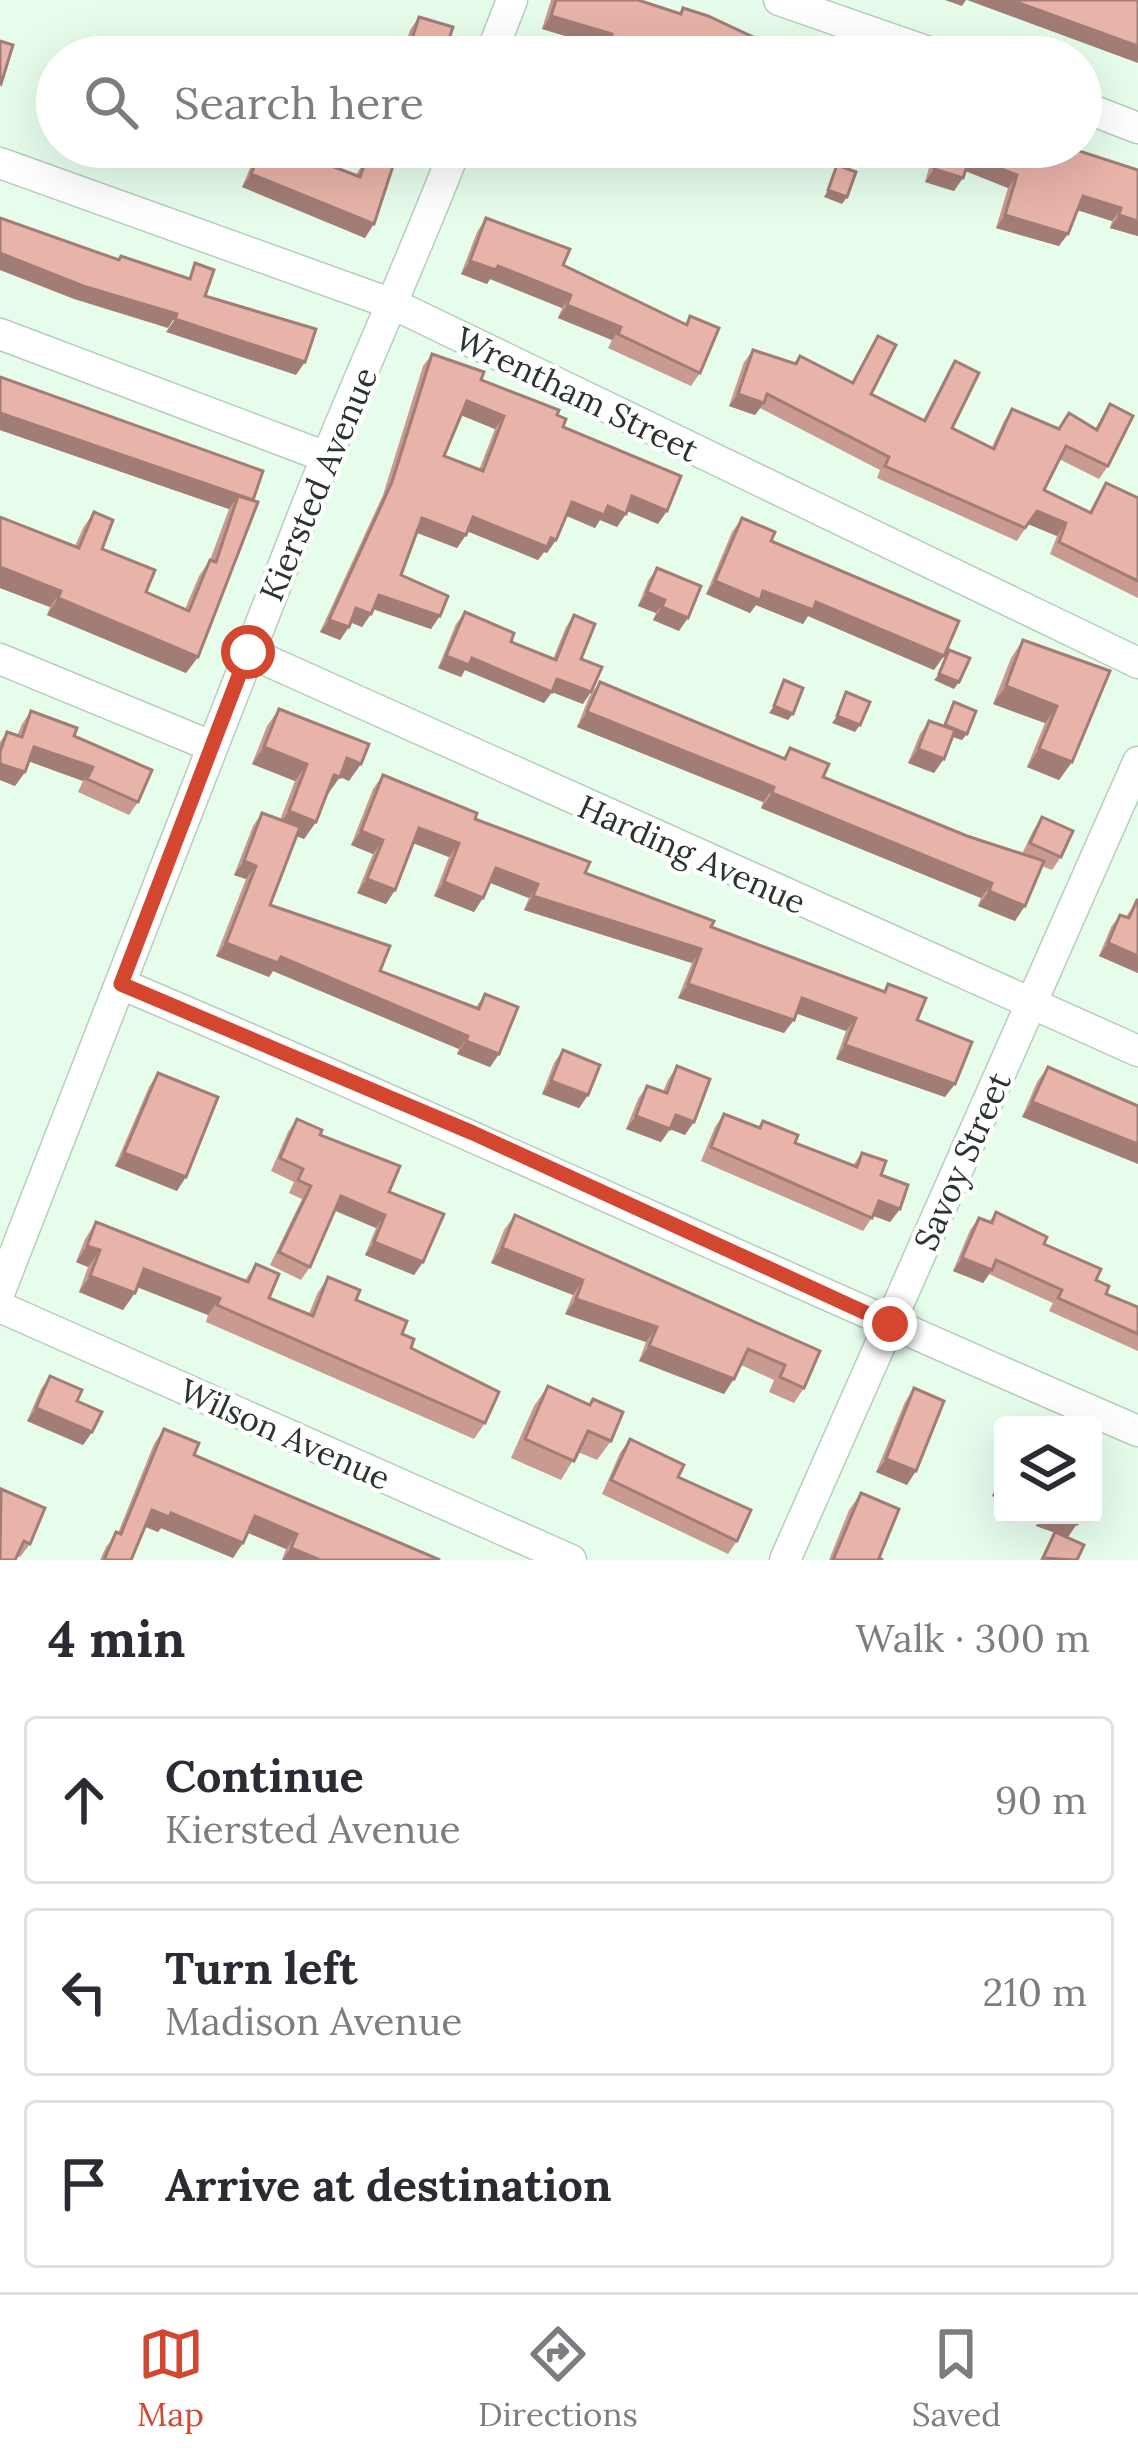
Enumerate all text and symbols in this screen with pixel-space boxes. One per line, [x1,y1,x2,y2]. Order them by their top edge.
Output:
search box [36,36,1102,168]
icon: search [78,69,144,135]
text: Search here [174,74,424,131]
street label: Wrentham Street [449,317,705,471]
street label: Kiersted Avenue [250,361,386,607]
route start [221,625,275,679]
street label: Harding Avenue [572,785,812,923]
street label: Savoy Street [904,1065,1020,1257]
route end [863,1297,917,1351]
street label: Wilson Avenue [173,1369,397,1499]
map controls [994,1416,1102,1524]
button: layers [994,1416,1102,1524]
text: 4 min [48,1606,185,1671]
text: Walk · 300 m [855,1613,1090,1663]
text: Continue [165,1747,364,1804]
icon: ahead [51,1767,117,1833]
text: 90 m [995,1775,1087,1825]
text: Kiersted Avenue [165,1804,461,1854]
text: Turn left [165,1939,358,1996]
icon: left [51,1959,117,2025]
text: 210 m [983,1967,1087,2017]
text: Madison Avenue [165,1996,462,2046]
icon: arrive [51,2151,117,2217]
text: Arrive at destination [165,2156,612,2213]
tab: Map [137,2321,204,2435]
tab: Directions [478,2321,638,2435]
tab: Saved [912,2321,1001,2435]

